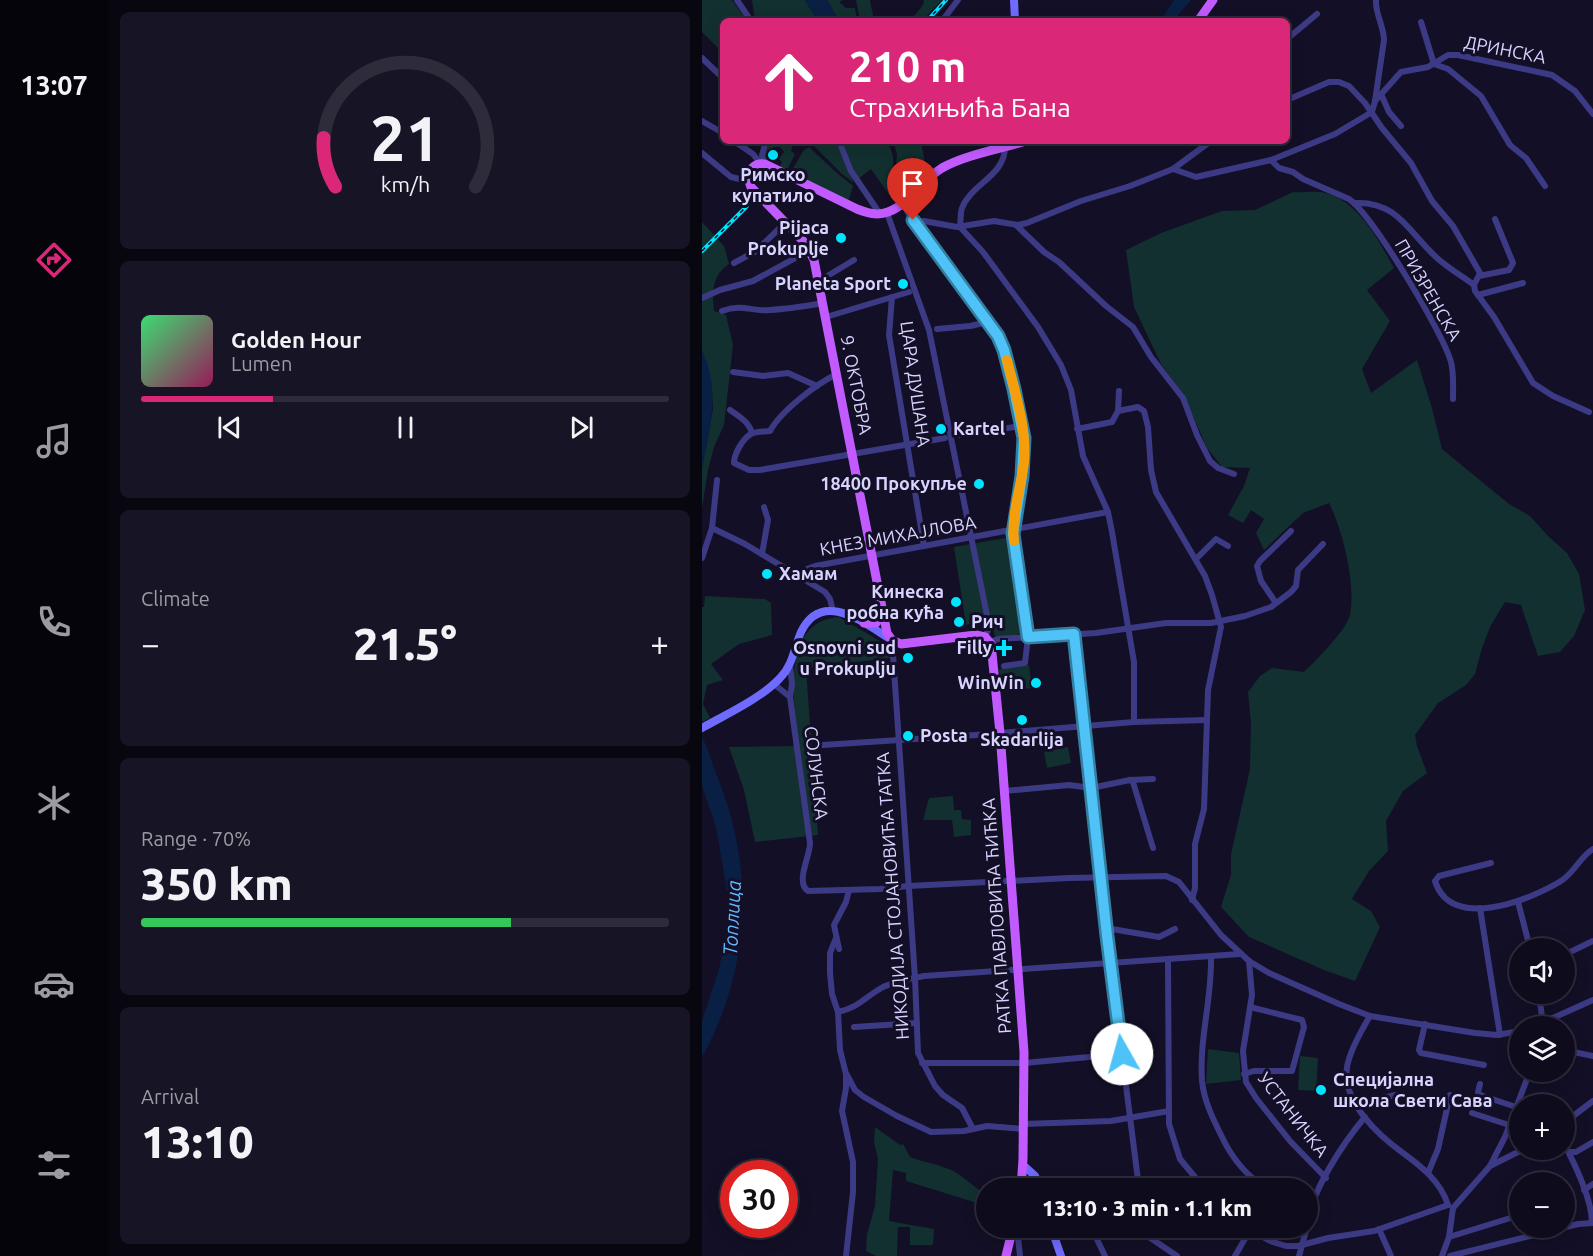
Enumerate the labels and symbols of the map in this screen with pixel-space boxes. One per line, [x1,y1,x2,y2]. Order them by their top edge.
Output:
street label: ДРИНСКА [1463,31,1548,67]
marker: Римско купатило [766,148,780,162]
pin [887,158,938,220]
place label: Римско купатило [732,164,814,205]
place label: Pijaca Prokuplje [747,217,829,258]
marker: Pijaca Prokuplje [834,231,848,245]
street label: ПРИЗРЕНСКА [1392,235,1466,344]
place label: Planeta Sport [775,273,891,293]
marker: Planeta Sport [896,277,910,291]
street label: ЦАРА ДУШАНА [897,320,935,448]
street label: 9. ОКТОБРА [838,334,876,436]
place label: Kartel [953,418,1006,438]
marker: Kartel [934,422,948,436]
place label: 18400 Прокупље [820,473,967,493]
marker: 18400 Прокупље [972,477,986,491]
street label: КНЕЗ МИХАЈЛОВА [818,511,978,559]
place label: Хамам [779,563,838,583]
marker: Хамам [760,567,774,581]
place label: Кинеска робна кућа [846,581,944,622]
marker: Кинеска робна кућа [949,595,963,609]
place label: Рич [971,611,1003,631]
marker: Рич [952,615,966,629]
place label: Osnovni sud u Prokuplju [793,637,896,678]
place label: Filly [957,637,992,657]
marker: Filly [997,641,1011,655]
marker: Osnovni sud u Prokuplju [901,651,915,665]
place label: WinWin [958,672,1024,692]
marker: WinWin [1029,676,1043,690]
marker: Skadarlija [1015,713,1029,727]
street label: СОЛУНСКА [801,725,833,821]
place label: Posta [920,725,968,745]
marker: Posta [901,729,915,743]
place label: Skadarlija [980,729,1064,749]
street label: НИКОДИЈА СТОЈАНОВИЋА ТАТКА [872,751,912,1040]
street label: РАТКА ПАВЛОВИЋА ЋИЋКА [978,797,1014,1034]
water label: Топлица [718,880,745,956]
position arrow [1090,1022,1154,1086]
street label: УСТАНИЧКА [1255,1068,1333,1161]
place label: Специјална школа Свети Сава [1333,1069,1492,1110]
marker: Специјална школа Свети Сава [1314,1083,1328,1097]
speed limit sign: 30 [720,1160,798,1238]

